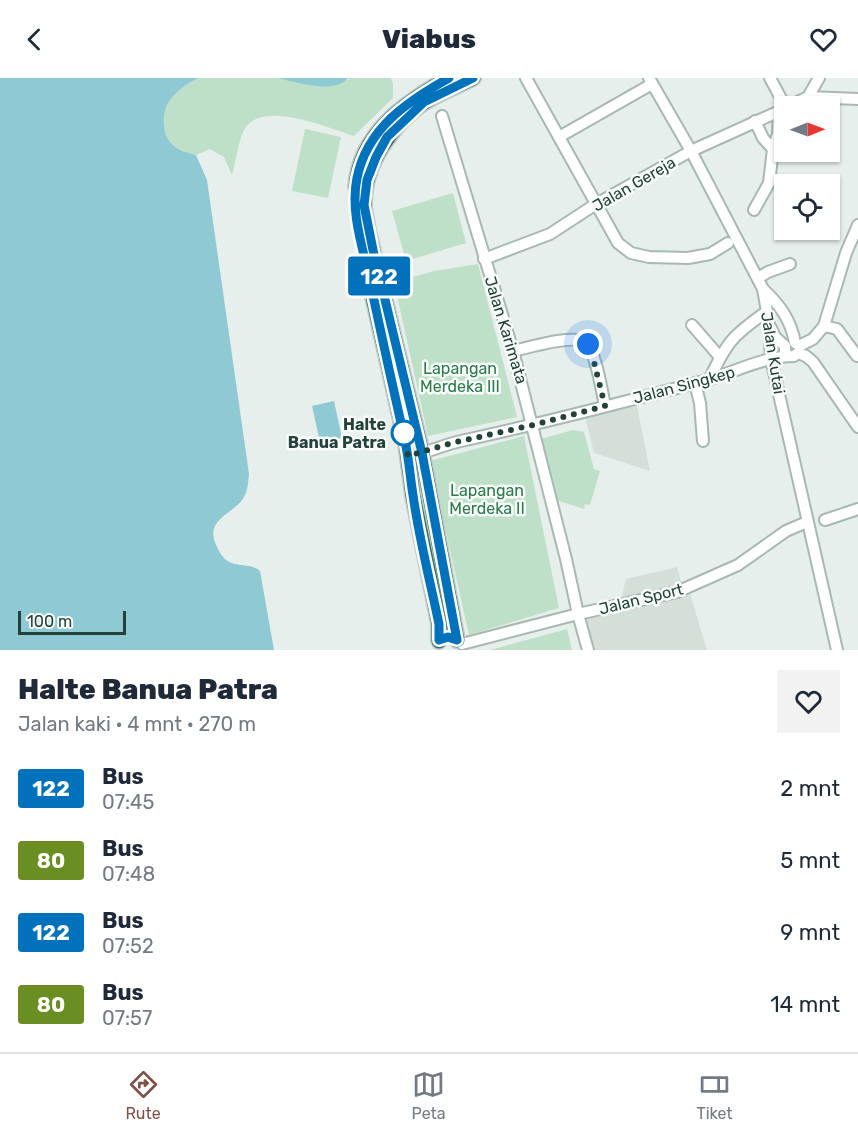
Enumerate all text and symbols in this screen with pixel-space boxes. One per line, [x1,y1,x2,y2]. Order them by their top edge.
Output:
icon: back [18,23,51,56]
text: Viabus [382,23,476,55]
icon: heart [807,23,840,56]
north arrow [774,96,840,162]
map controls [774,96,840,240]
street label: Jalan Gereja [589,153,679,215]
button: locate [774,174,840,240]
line badge: 122 [344,256,413,296]
text: 122 [360,264,398,289]
street label: Jalan Karimata [481,274,531,386]
street label: Jalan Kutai [757,310,789,396]
your location [573,329,603,359]
park label: Lapangan Merdeka III [420,359,500,396]
street label: Jalan Singkep [631,362,737,408]
place label: Halte Banua Patra [288,415,386,452]
marker: Halte Banua Patra [391,420,417,446]
park label: Lapangan Merdeka II [449,481,525,518]
street label: Jalan Sport [597,579,685,619]
scale bar [18,608,126,636]
text: 100 m [27,612,72,631]
button: heart [777,670,840,733]
text: Halte Banua Patra [18,673,278,706]
text: Jalan kaki · 4 mnt · 270 m [18,712,256,736]
text: Bus [102,763,144,790]
text: 2 mnt [780,775,840,802]
text: 122 [32,776,70,801]
text: 07:45 [102,790,154,814]
text: Bus [102,835,144,862]
text: 5 mnt [780,847,840,874]
text: 80 [37,848,65,873]
text: 07:48 [102,862,155,886]
text: Bus [102,907,144,934]
text: 9 mnt [780,919,840,946]
text: 122 [32,920,70,945]
text: 07:52 [102,934,154,958]
text: Bus [102,979,144,1006]
text: 14 mnt [770,991,840,1018]
text: 80 [37,992,65,1017]
text: 07:57 [102,1006,152,1030]
tab: Rute [125,1068,161,1123]
tab: Peta [412,1068,446,1123]
tab: Tiket [696,1068,733,1123]

